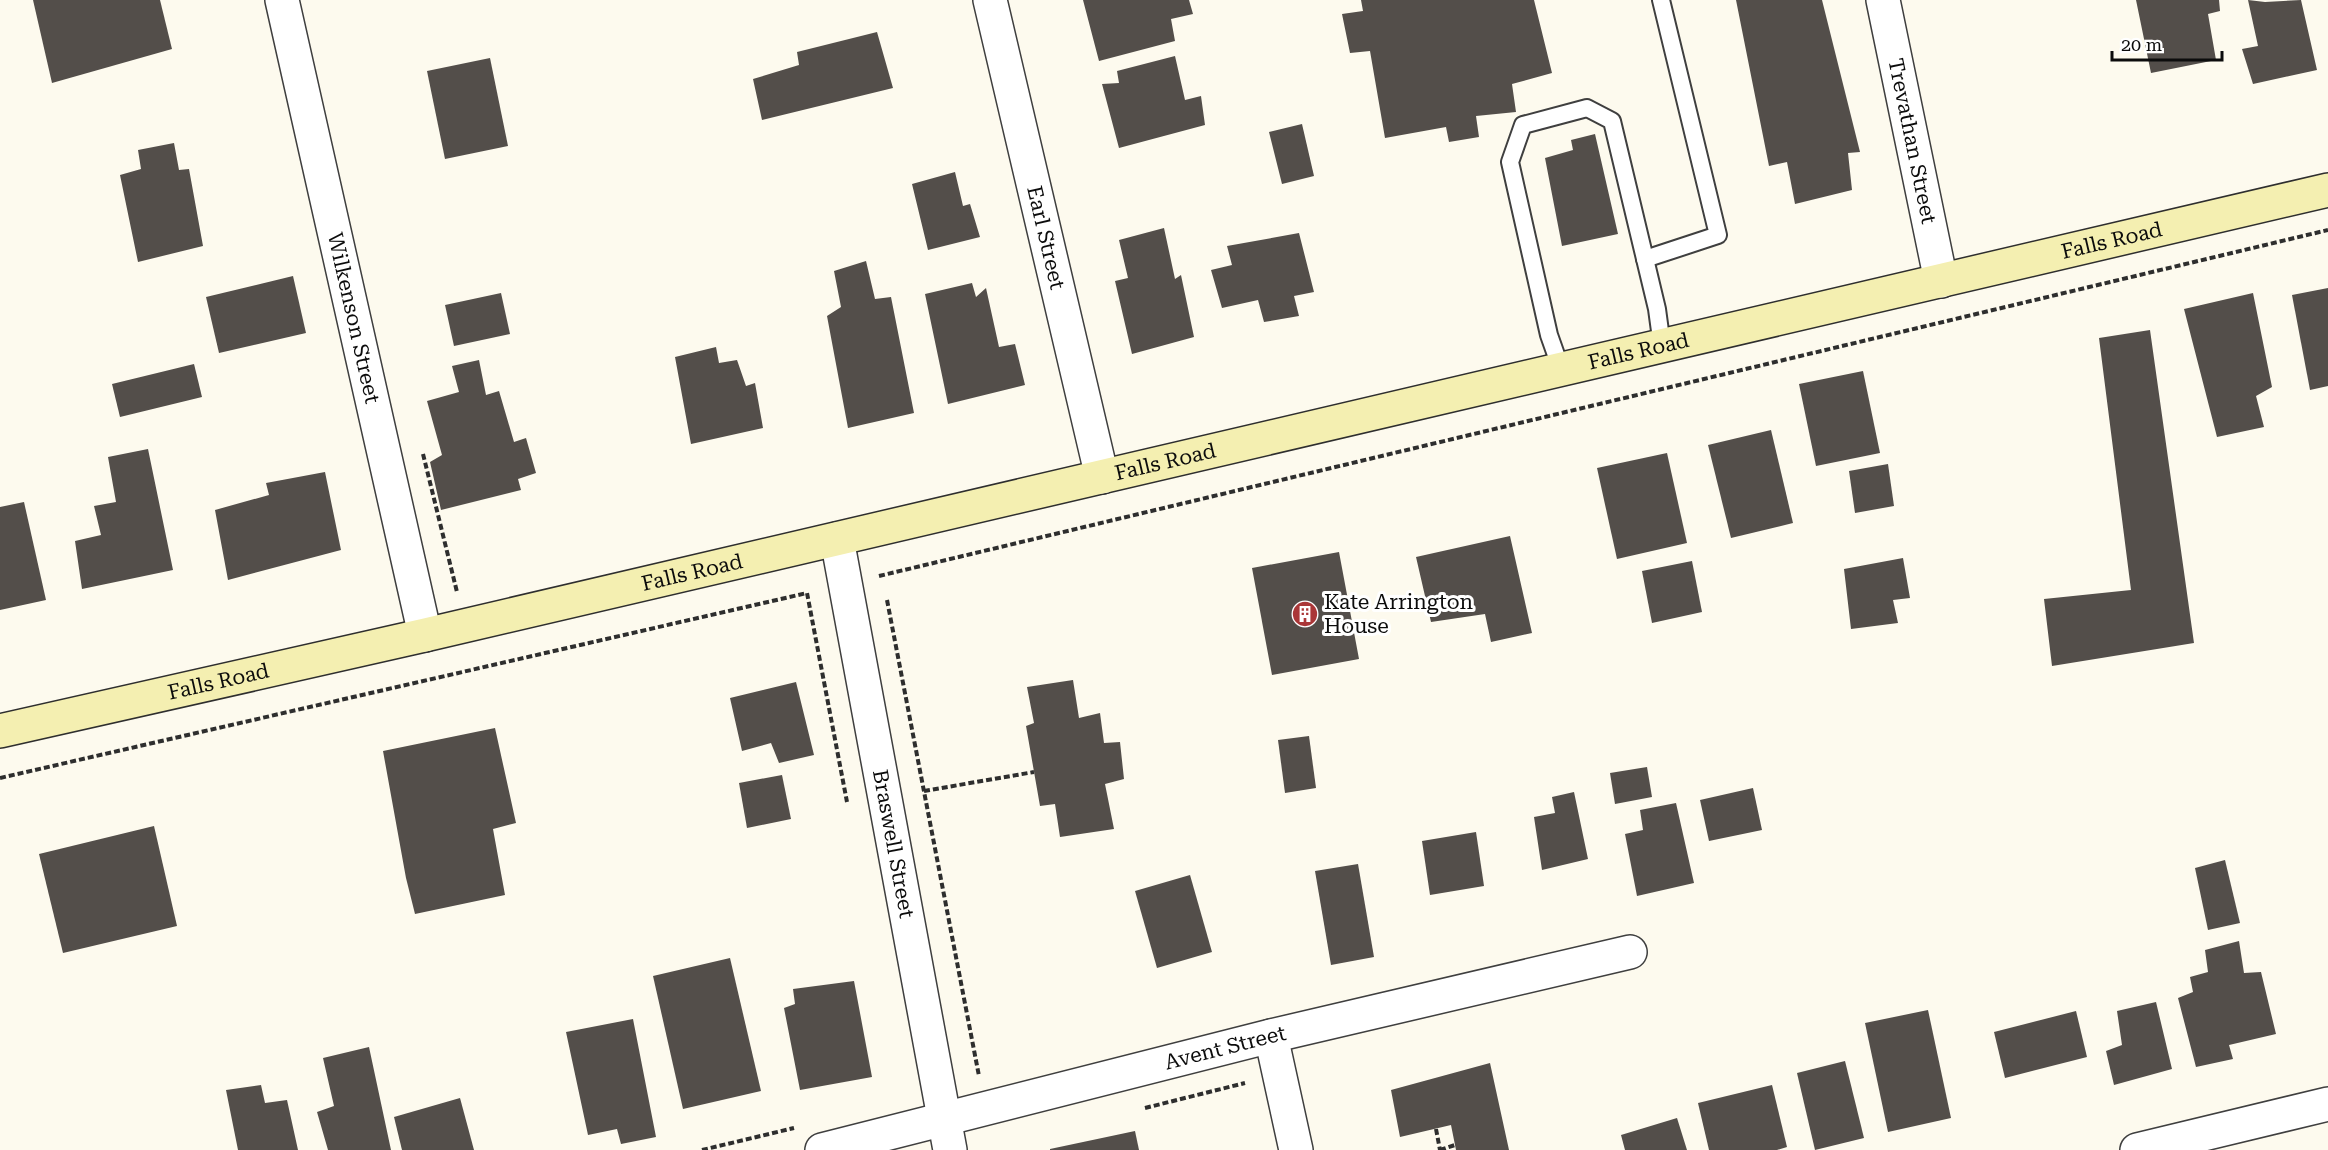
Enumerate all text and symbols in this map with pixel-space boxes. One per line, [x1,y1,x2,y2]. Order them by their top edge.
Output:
scale bar [2112,24,2222,62]
text: 20 m [2121,34,2162,55]
street label: Trevathan Street [1883,56,1941,226]
street label: Earl Street [1022,183,1070,292]
street label: Falls Road [2059,217,2165,264]
street label: Wilkenson Street [323,230,384,406]
street label: Falls Road [1586,328,1692,375]
street label: Falls Road [1112,438,1219,485]
street label: Falls Road [639,549,745,596]
place label: Kate Arrington House [1324,590,1474,638]
building icon: Kate Arrington House [1290,599,1320,629]
street label: Falls Road [166,658,272,705]
street label: Braswell Street [868,768,919,920]
street label: Avent Street [1162,1021,1288,1075]

